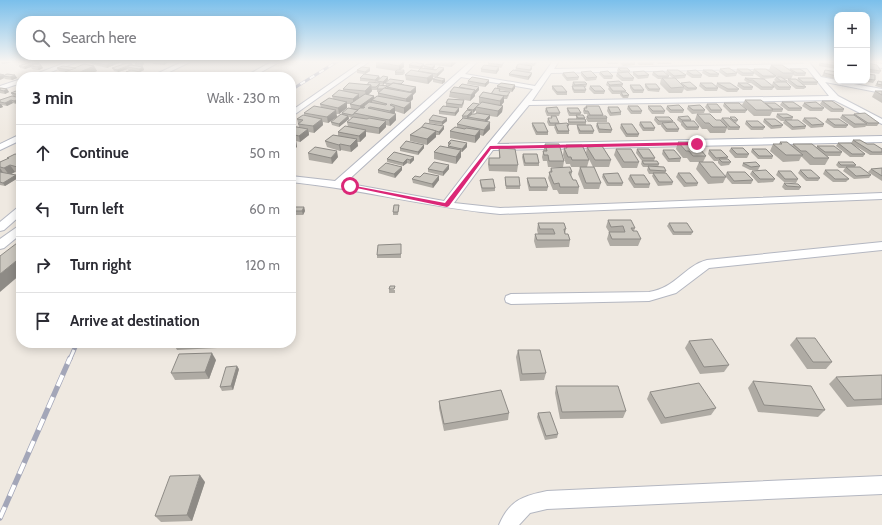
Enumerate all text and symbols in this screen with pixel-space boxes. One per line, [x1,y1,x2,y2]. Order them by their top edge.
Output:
map controls [834,12,870,84]
button: + [834,12,870,48]
search box [16,16,296,60]
icon: search [30,27,52,49]
text: Search here [62,29,137,47]
button: − [834,48,870,84]
text: 3 min [32,88,73,108]
text: Walk · 230 m [207,90,280,106]
route end [688,135,706,153]
icon: ahead [32,142,54,164]
text: Continue [70,144,129,162]
text: 50 m [250,145,280,161]
route start [341,177,359,195]
icon: left [32,198,54,220]
text: Turn left [70,200,124,218]
text: 60 m [249,201,280,217]
icon: right [32,254,54,276]
text: Turn right [70,256,131,274]
text: 120 m [246,257,280,273]
icon: arrive [32,310,54,332]
text: Arrive at destination [70,312,200,330]

